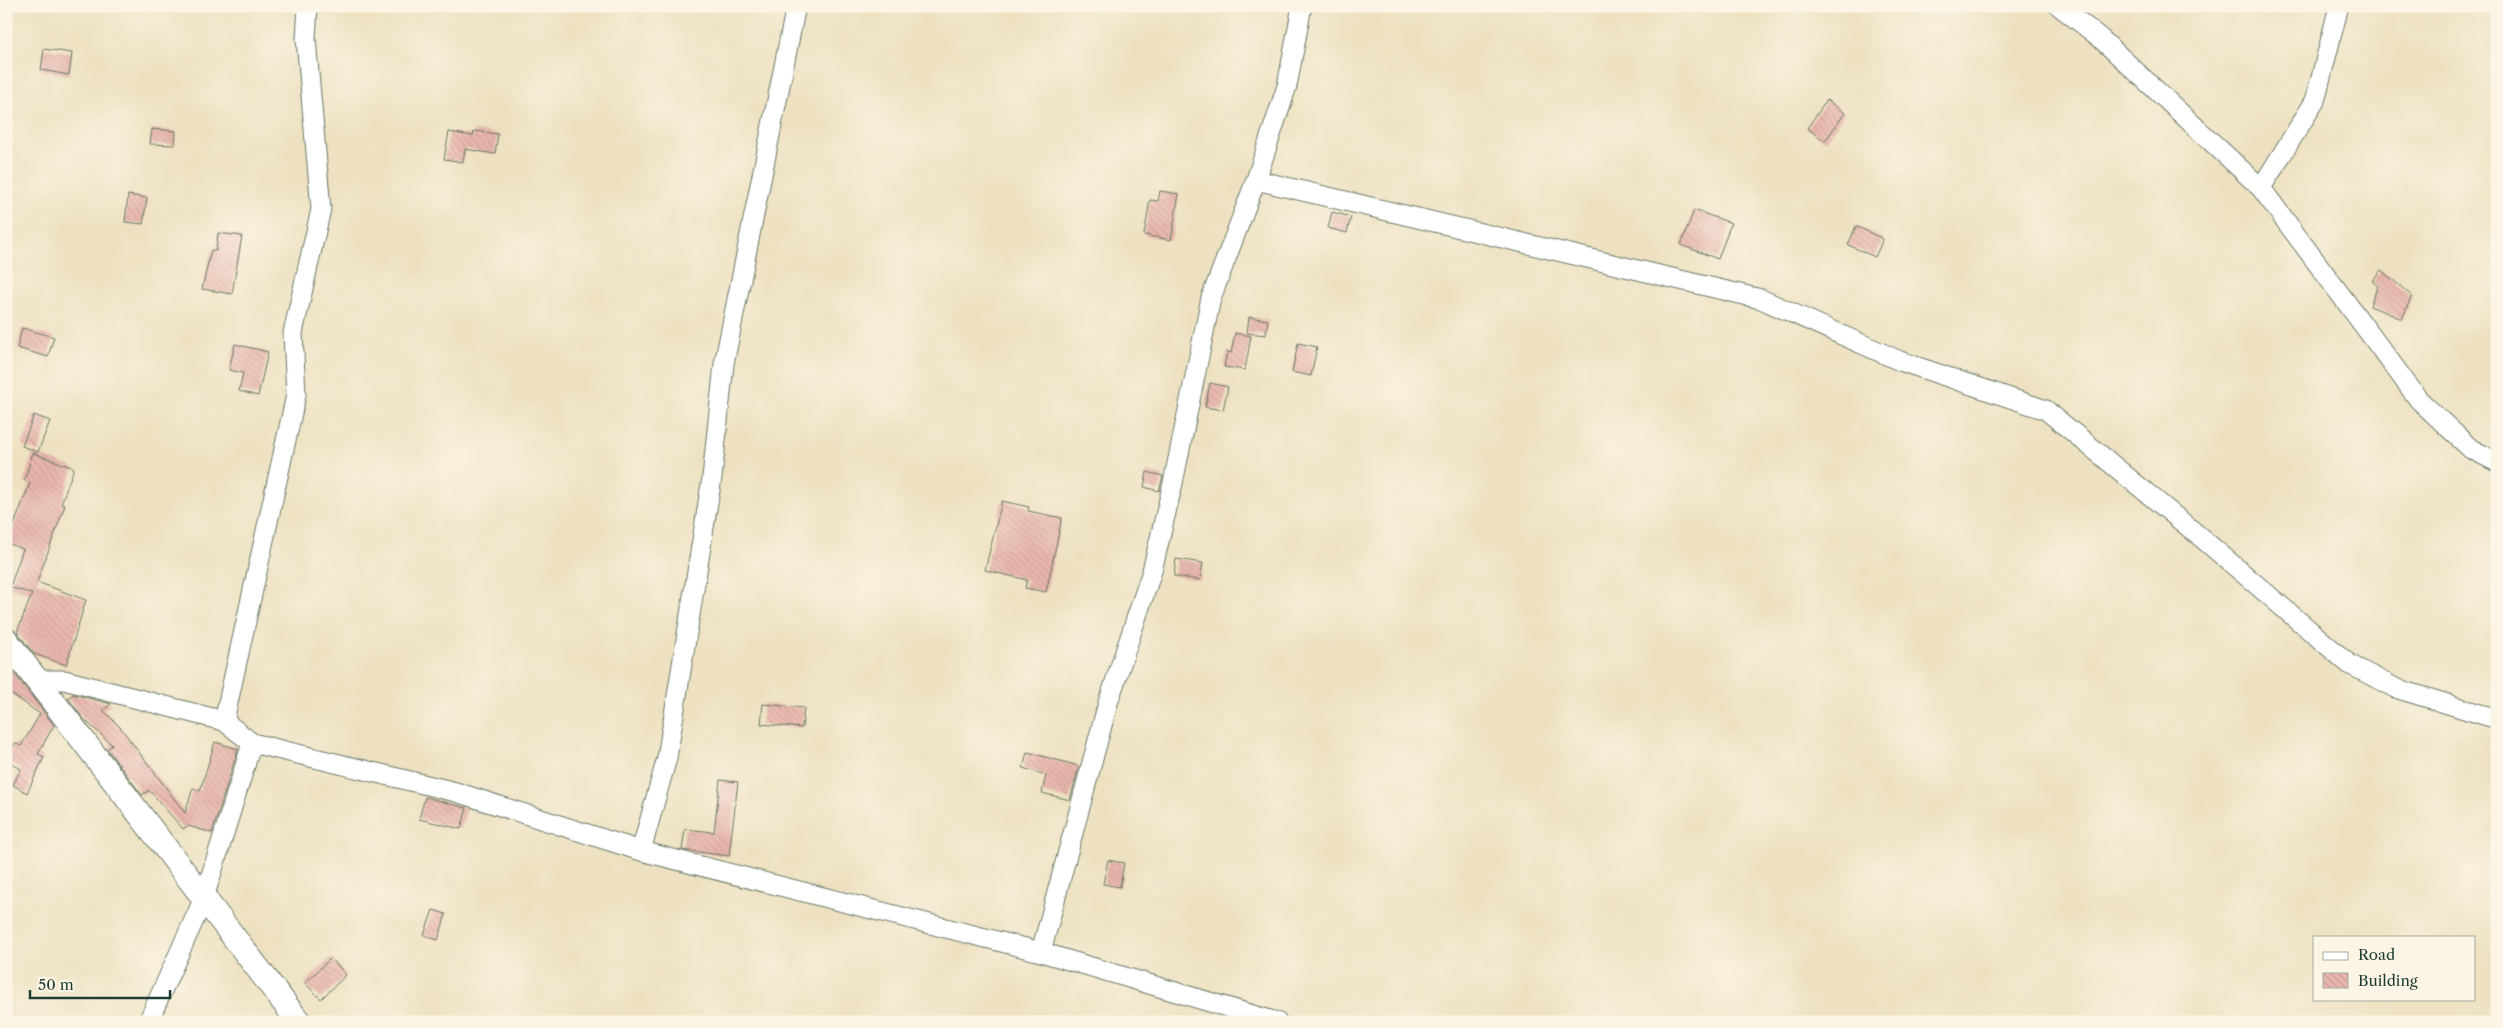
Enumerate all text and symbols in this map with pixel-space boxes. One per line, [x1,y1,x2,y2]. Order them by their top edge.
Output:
legend [2313,936,2476,1000]
text: Road [2358,945,2395,964]
scale bar [30,968,170,1000]
text: Building [2358,971,2418,990]
text: 50 m [38,975,74,994]

